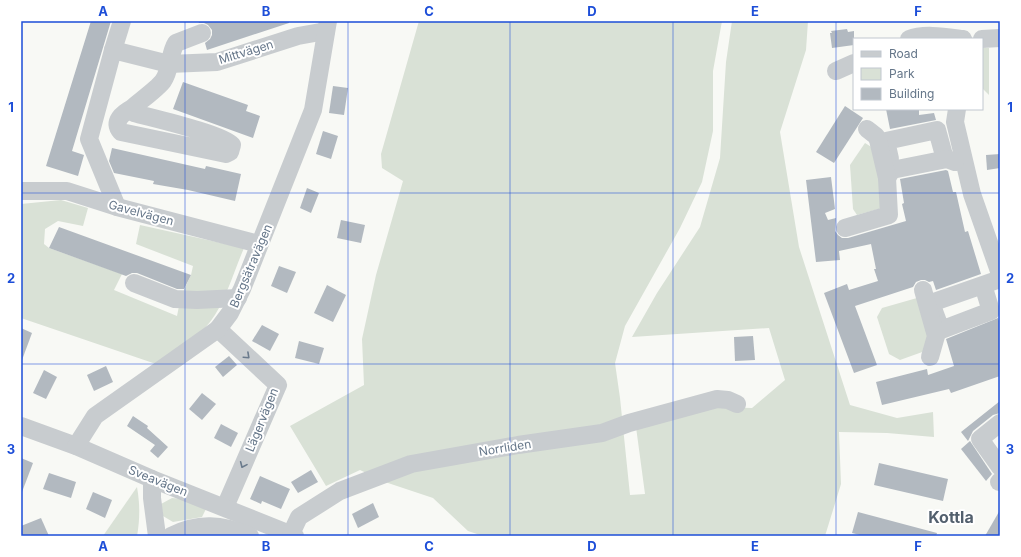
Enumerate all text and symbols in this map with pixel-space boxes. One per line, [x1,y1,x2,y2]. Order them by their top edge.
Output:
text: A [98,3,108,19]
text: B [262,3,271,19]
text: C [424,3,434,19]
text: D [587,3,597,19]
text: E [751,3,759,19]
text: F [914,3,922,19]
street label: Mittvägen [217,36,275,67]
legend [853,38,983,110]
text: Road [889,46,918,61]
text: Park [889,66,915,81]
text: Building [889,86,934,101]
text: 1 [8,99,14,115]
text: 1 [1007,99,1013,115]
street label: Gavelvägen [107,197,175,228]
street label: Bergsätravägen [226,222,275,310]
text: 2 [7,270,15,286]
text: 2 [1006,270,1014,286]
one-way arrow [242,351,250,358]
street label: Lägervägen [242,386,281,454]
street label: Norrliden [478,436,532,459]
text: 3 [7,441,15,457]
text: 3 [1006,441,1014,457]
one-way arrow [240,460,248,468]
street label: Sveavägen [126,462,190,499]
district label: Kottla [928,507,974,527]
text: A [98,538,108,554]
text: B [262,538,271,554]
text: C [424,538,434,554]
text: D [587,538,597,554]
text: E [751,538,759,554]
text: F [914,538,922,554]

